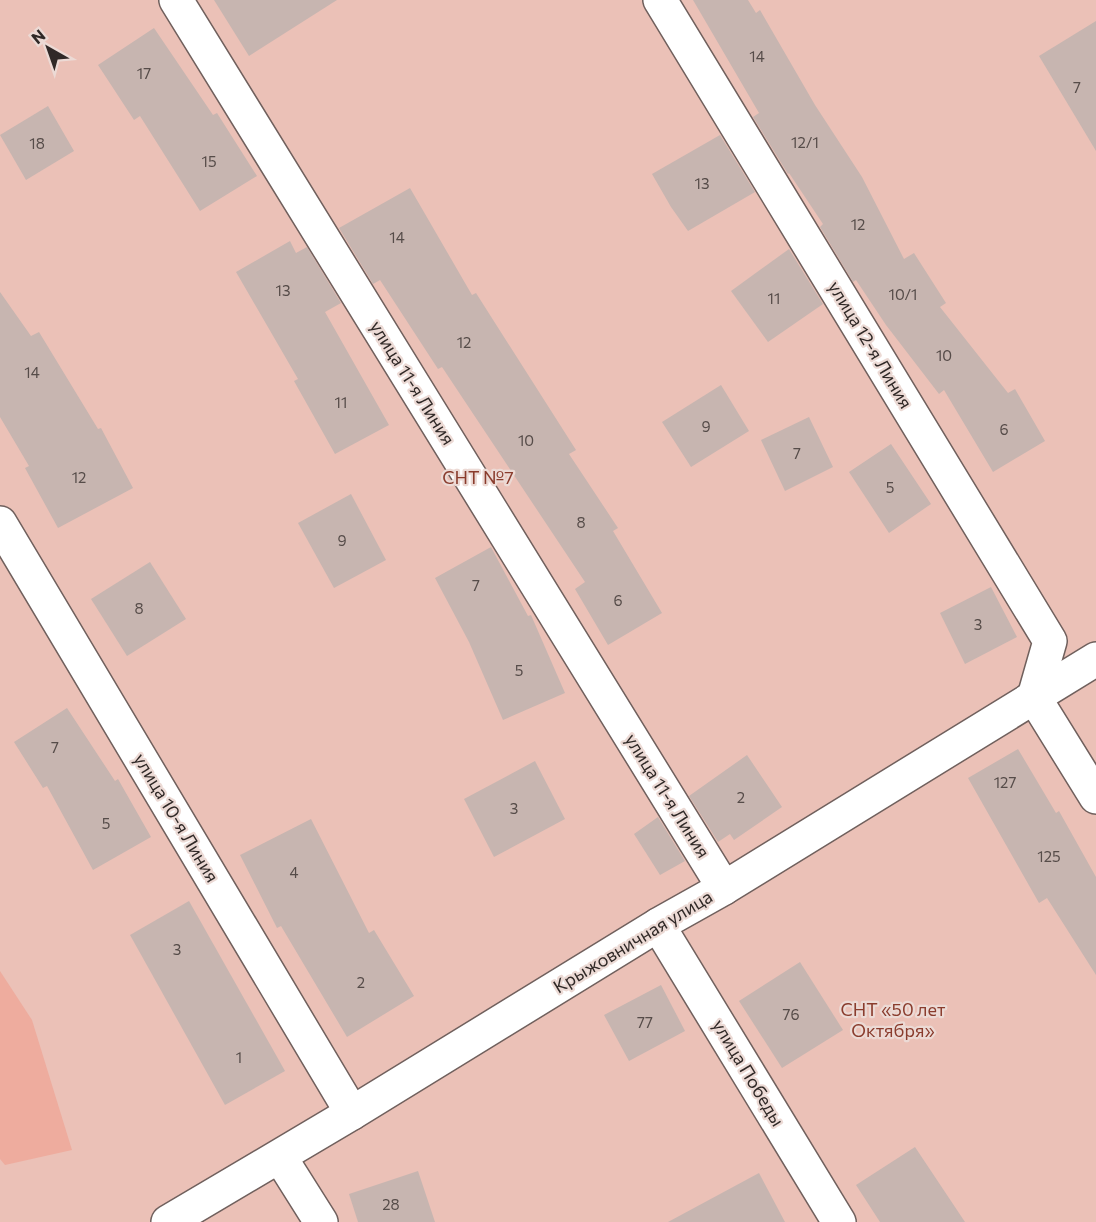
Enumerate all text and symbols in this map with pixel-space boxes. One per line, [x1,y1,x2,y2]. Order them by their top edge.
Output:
north arrow [18,18,78,78]
text: N [27,25,49,47]
house number: 14 [749,47,765,65]
house number: 17 [137,64,151,82]
house number: 7 [1073,78,1081,96]
house number: 12/1 [791,133,819,151]
house number: 18 [29,134,45,152]
house number: 15 [201,152,217,170]
house number: 13 [695,174,709,192]
house number: 12 [851,215,865,233]
house number: 14 [389,228,405,246]
street label: улица 12-я Линия [824,277,918,412]
house number: 13 [276,281,290,299]
house number: 10/1 [889,285,918,303]
house number: 11 [768,289,780,307]
street label: улица 11-я Линия [366,316,460,449]
house number: 12 [457,333,471,351]
house number: 10 [936,346,952,364]
house number: 14 [24,363,40,381]
house number: 11 [335,393,347,411]
house number: 9 [701,417,711,435]
house number: 6 [999,420,1009,438]
house number: 10 [518,431,534,449]
house number: 7 [793,444,801,462]
park label: СНТ №7 [442,466,514,488]
house number: 12 [72,468,86,486]
house number: 5 [886,478,894,496]
house number: 8 [576,513,586,531]
house number: 9 [337,531,347,549]
house number: 7 [472,576,480,594]
house number: 6 [613,591,623,609]
house number: 8 [134,599,144,617]
house number: 3 [974,615,982,633]
house number: 5 [515,661,523,679]
street label: улица 11-я Линия [621,729,715,862]
house number: 7 [51,738,59,756]
street label: улица 10-я Линия [130,749,224,886]
house number: 127 [994,773,1016,791]
house number: 2 [737,788,745,806]
house number: 3 [510,799,518,817]
house number: 5 [102,814,110,832]
house number: 125 [1037,847,1061,865]
house number: 4 [290,863,299,881]
street label: Крыжовничная улица [549,885,716,997]
house number: 3 [173,940,181,958]
house number: 2 [357,973,365,991]
park label: СНТ «50 лет Октября» [841,998,946,1041]
house number: 76 [783,1005,799,1023]
house number: 77 [637,1013,653,1031]
street label: улица Победы [708,1015,789,1130]
house number: 1 [236,1048,242,1066]
house number: 28 [382,1195,400,1213]

